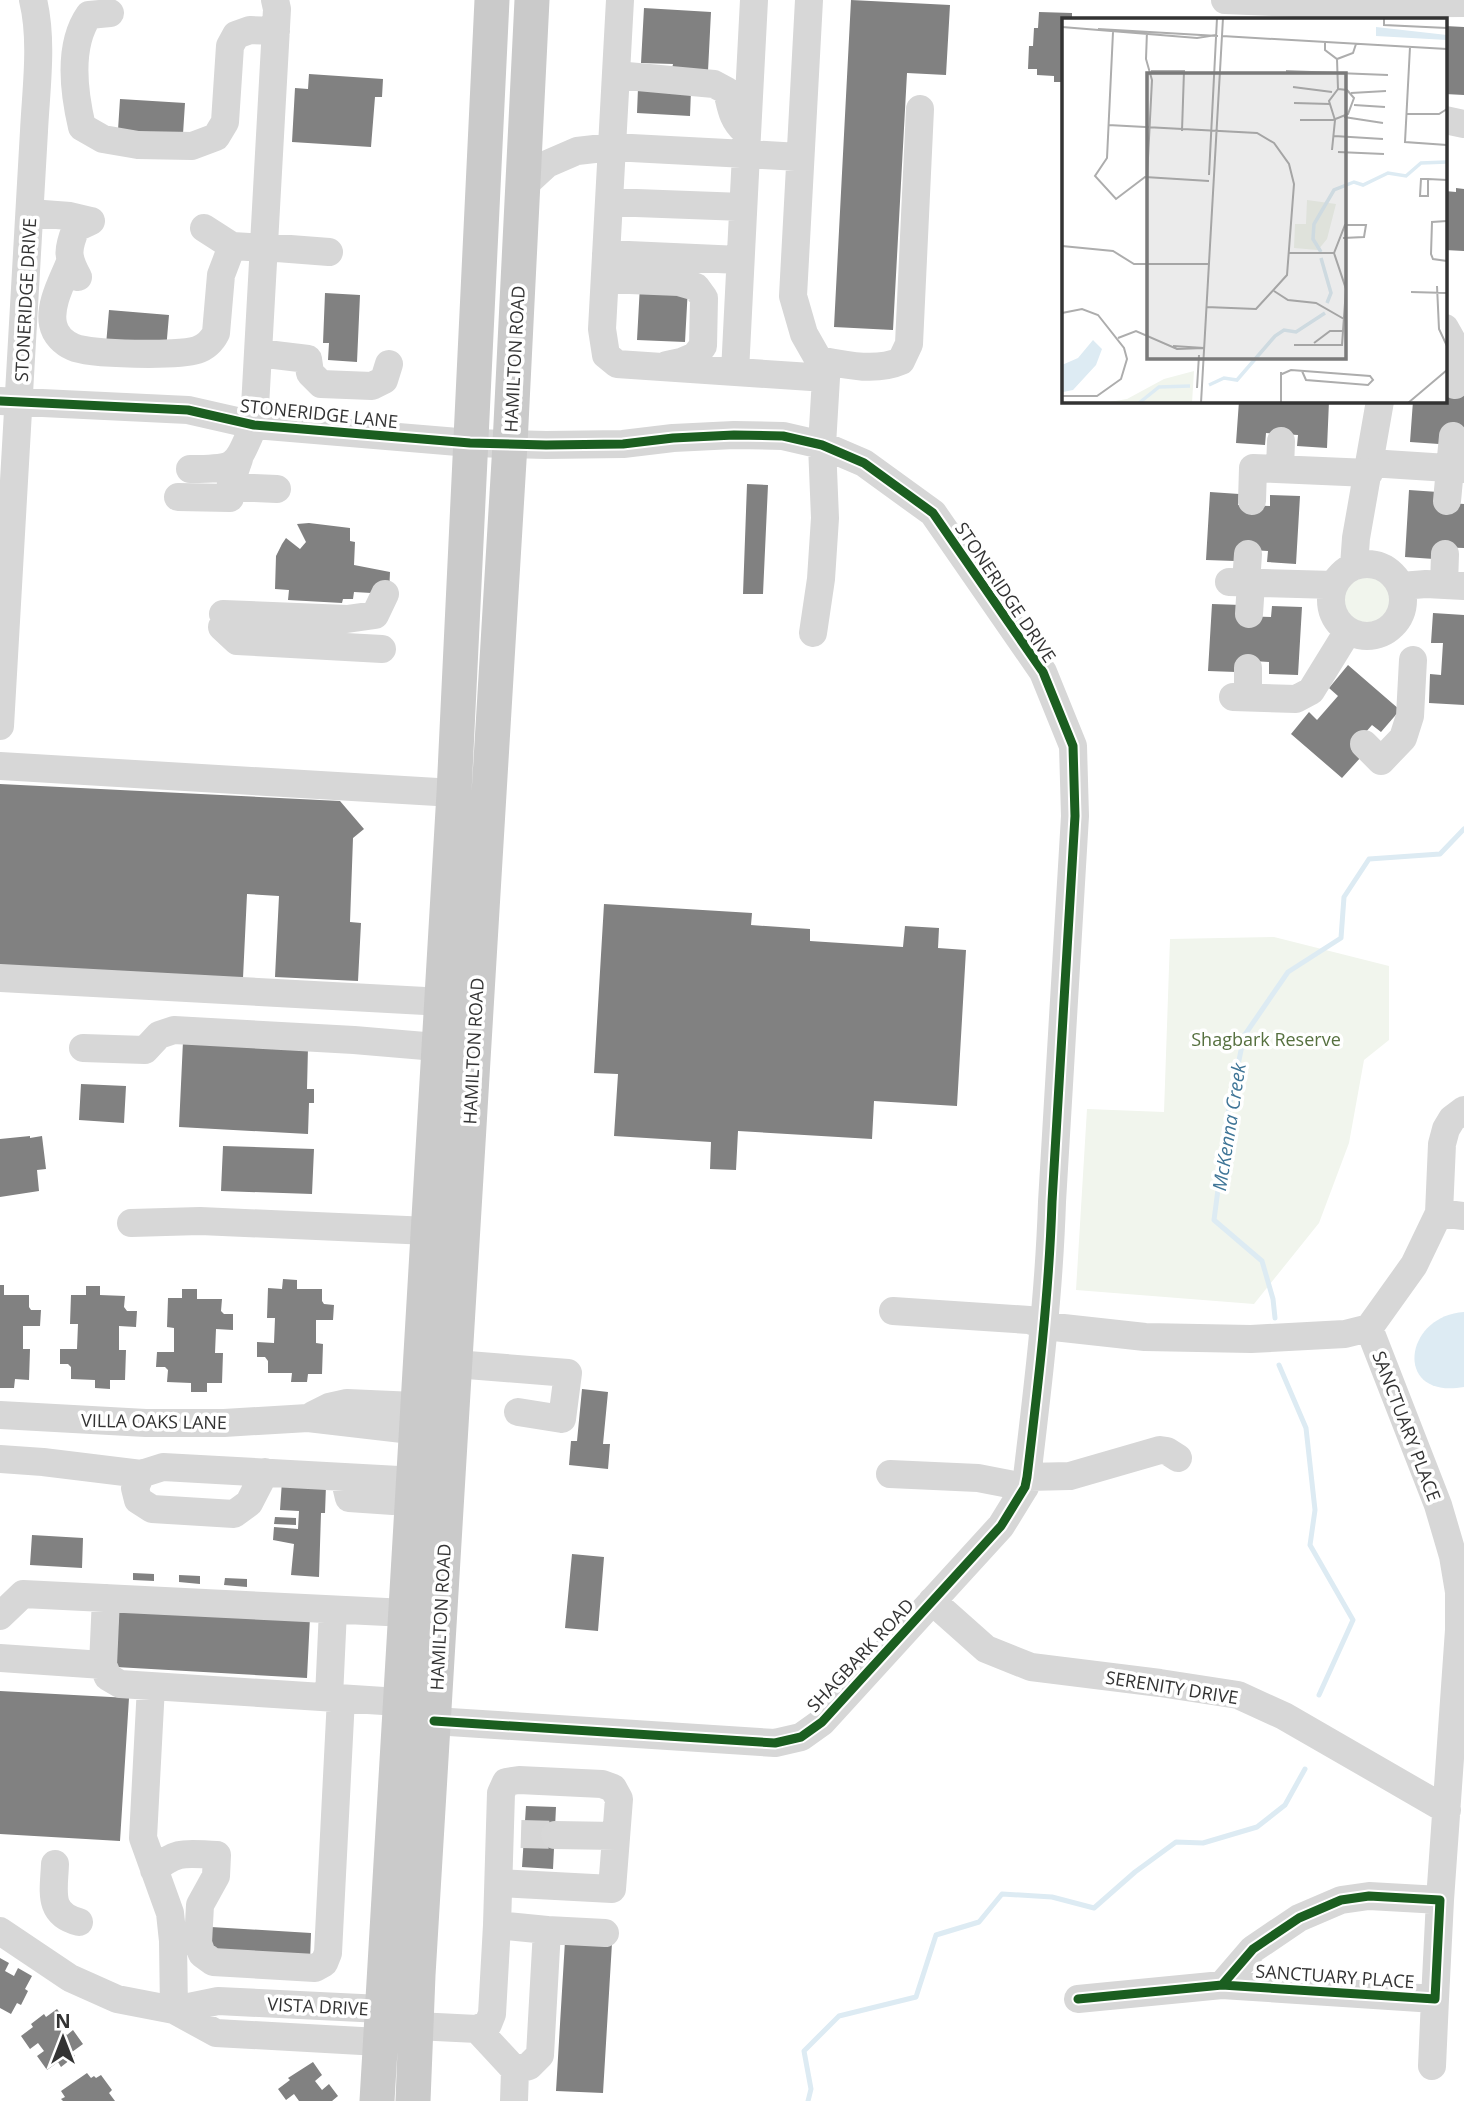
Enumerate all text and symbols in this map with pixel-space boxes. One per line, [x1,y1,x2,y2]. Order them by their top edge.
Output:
inset map [1062,18,1446,402]
street label: STONERIDGE DRIVE [9,217,41,383]
street label: HAMILTON ROAD [498,285,530,433]
street label: STONERIDGE LANE [239,393,399,433]
street label: STONERIDGE DRIVE [950,517,1062,667]
street label: HAMILTON ROAD [457,977,489,1125]
park label: Shagbark Reserve [1191,1027,1341,1051]
water label: McKenna Creek [1206,1061,1252,1193]
street label: SANCTUARY PLACE [1367,1347,1447,1505]
street label: VILLA OAKS LANE [81,1408,227,1434]
street label: HAMILTON ROAD [424,1543,456,1691]
street label: SHAGBARK ROAD [801,1593,919,1717]
street label: SERENITY DRIVE [1104,1665,1240,1709]
street label: SANCTUARY PLACE [1255,1958,1415,1994]
street label: VISTA DRIVE [267,1991,369,2021]
north arrow [28,2003,98,2073]
text: N [55,2008,71,2034]

